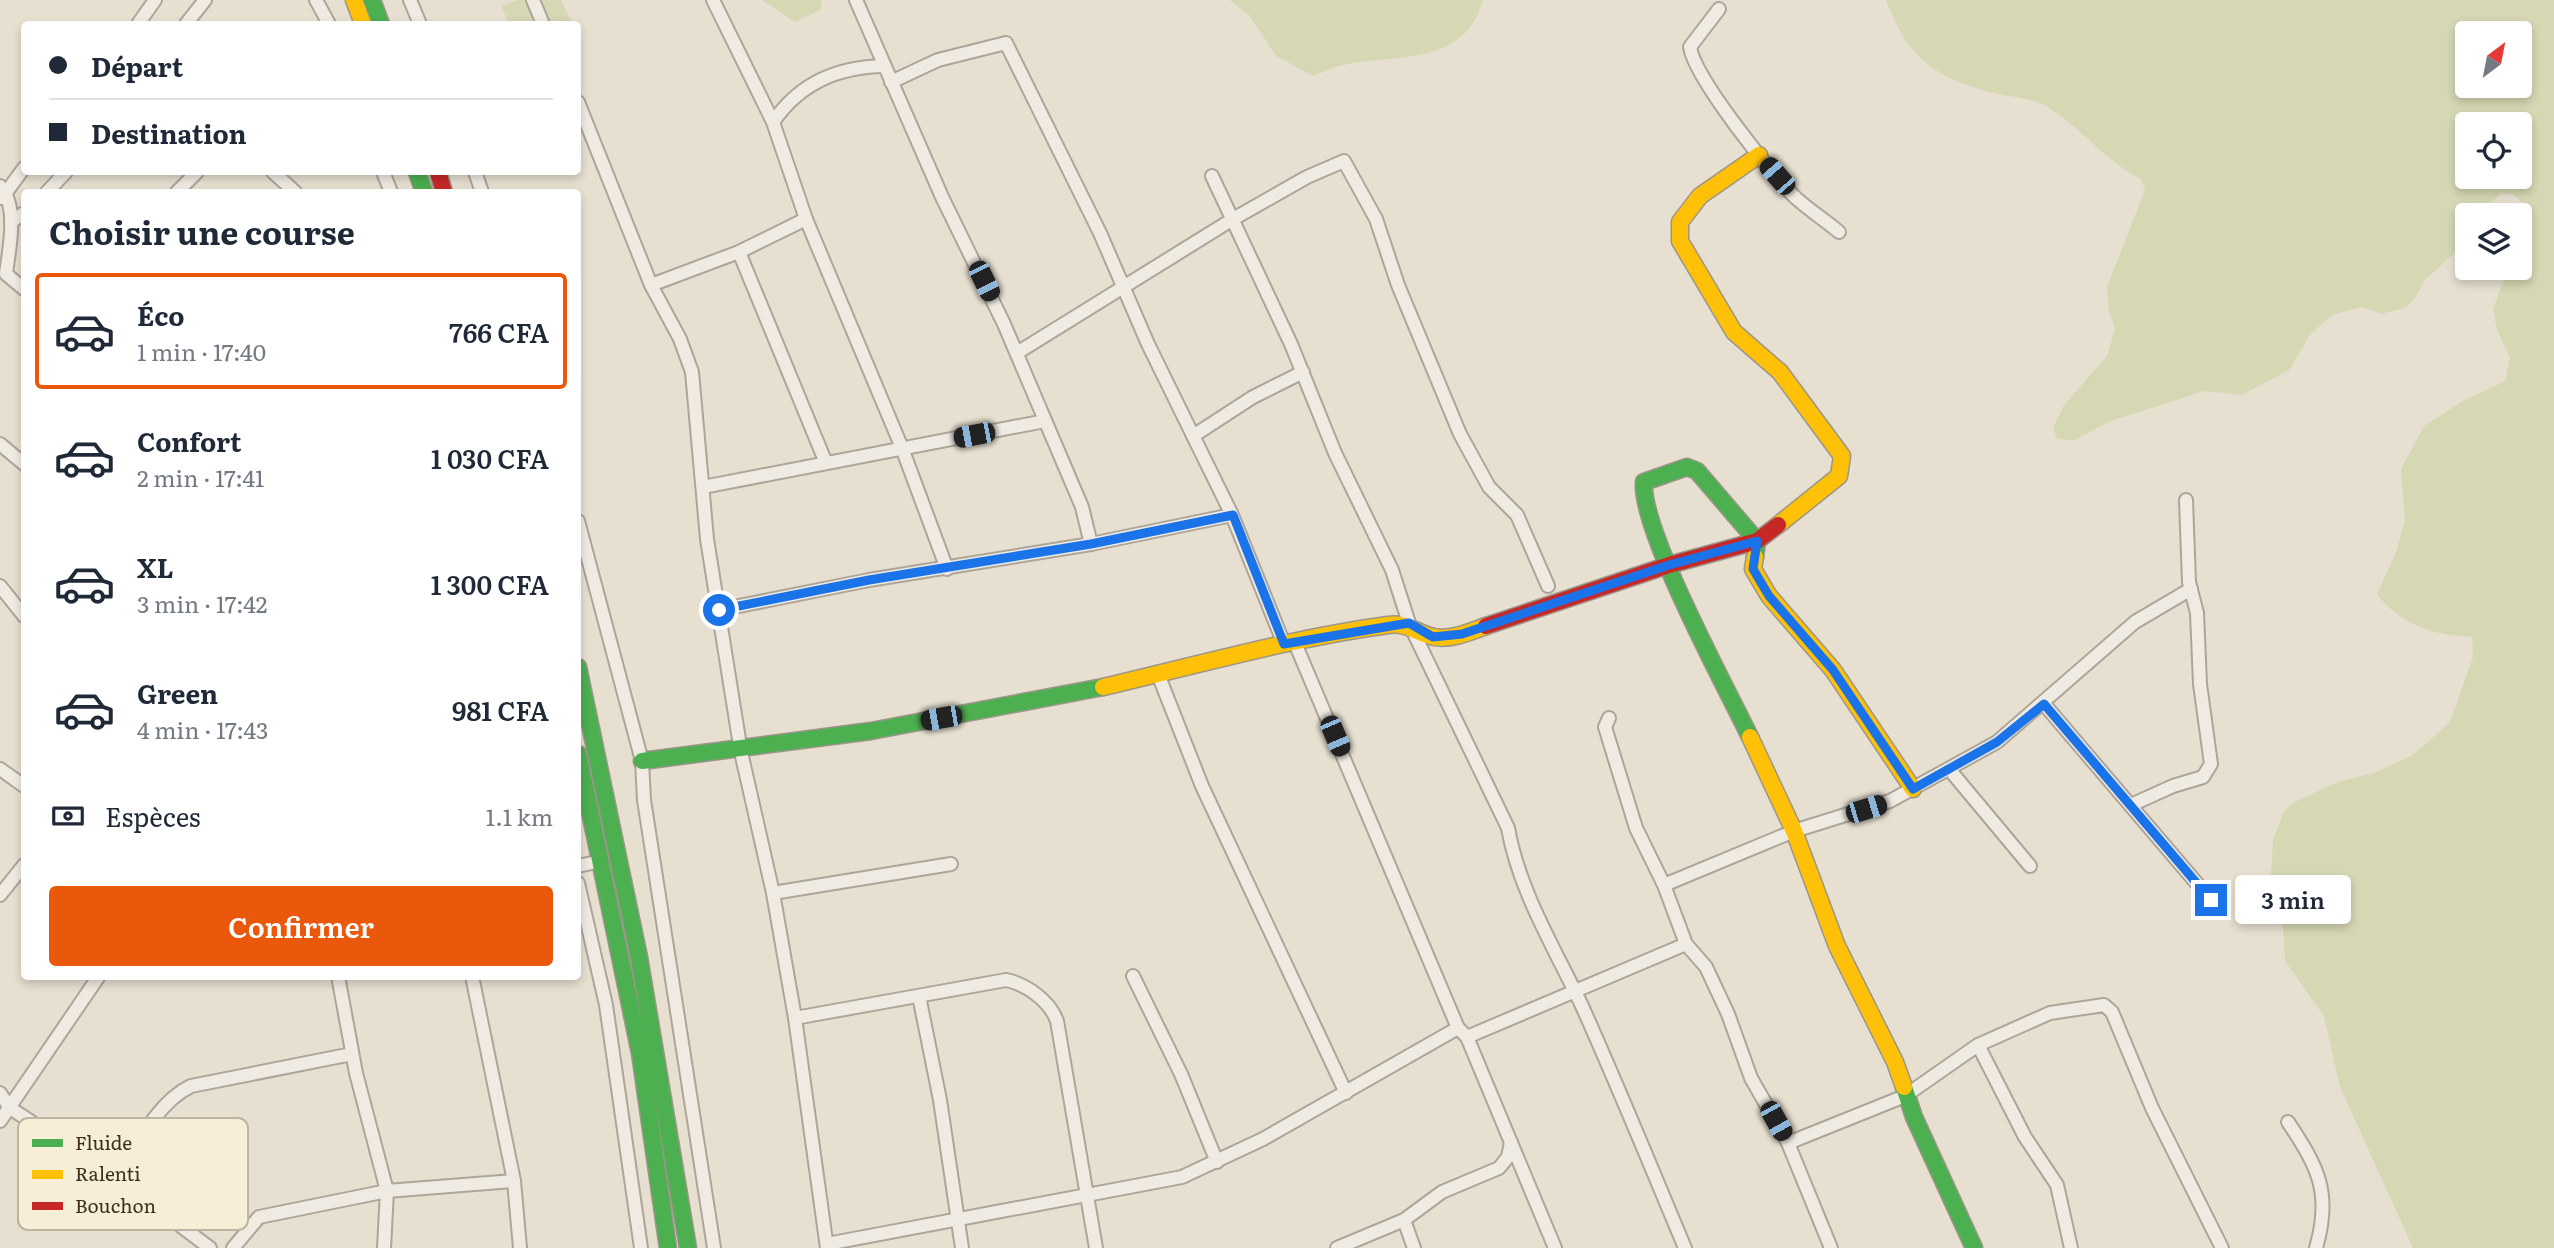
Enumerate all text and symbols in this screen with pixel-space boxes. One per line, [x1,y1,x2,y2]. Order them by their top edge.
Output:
north arrow [2455,21,2532,98]
map controls [2455,21,2532,280]
text: Départ [91,46,183,85]
button: locate [2455,112,2532,189]
text: Destination [91,113,247,152]
car [1756,153,1799,199]
button: layers [2455,203,2532,280]
text: Choisir une course [49,207,355,255]
car [966,258,1003,304]
text: Éco [137,295,185,334]
icon: car [53,300,116,363]
text: 766 CFA [449,312,549,351]
text: 1 min · 17:40 [137,334,266,368]
text: Confort [137,421,241,460]
car [952,421,997,449]
icon: car [53,426,116,489]
text: 1 030 CFA [431,438,549,477]
text: 2 min · 17:41 [137,460,264,494]
text: XL [137,547,174,586]
icon: car [53,552,116,615]
text: 1 300 CFA [431,564,549,603]
text: 3 min · 17:42 [137,586,268,620]
route start [703,594,735,626]
text: Green [137,673,218,712]
icon: car [53,678,116,741]
text: 981 CFA [452,690,549,729]
car [919,704,964,732]
text: 4 min · 17:43 [137,712,269,746]
car [1318,713,1353,759]
car [1843,793,1890,825]
text: Espèces [105,796,201,835]
icon: cash [49,797,87,835]
text: 1.1 km [486,799,553,833]
callout: 3 min [2236,876,2351,925]
text: 3 min [2261,882,2325,916]
route end [2195,884,2227,916]
button: Confirmer [49,886,553,966]
car [1757,1098,1796,1144]
legend [18,1118,248,1230]
text: Fluide [75,1128,132,1156]
text: Ralenti [75,1159,141,1187]
text: Bouchon [75,1191,156,1219]

